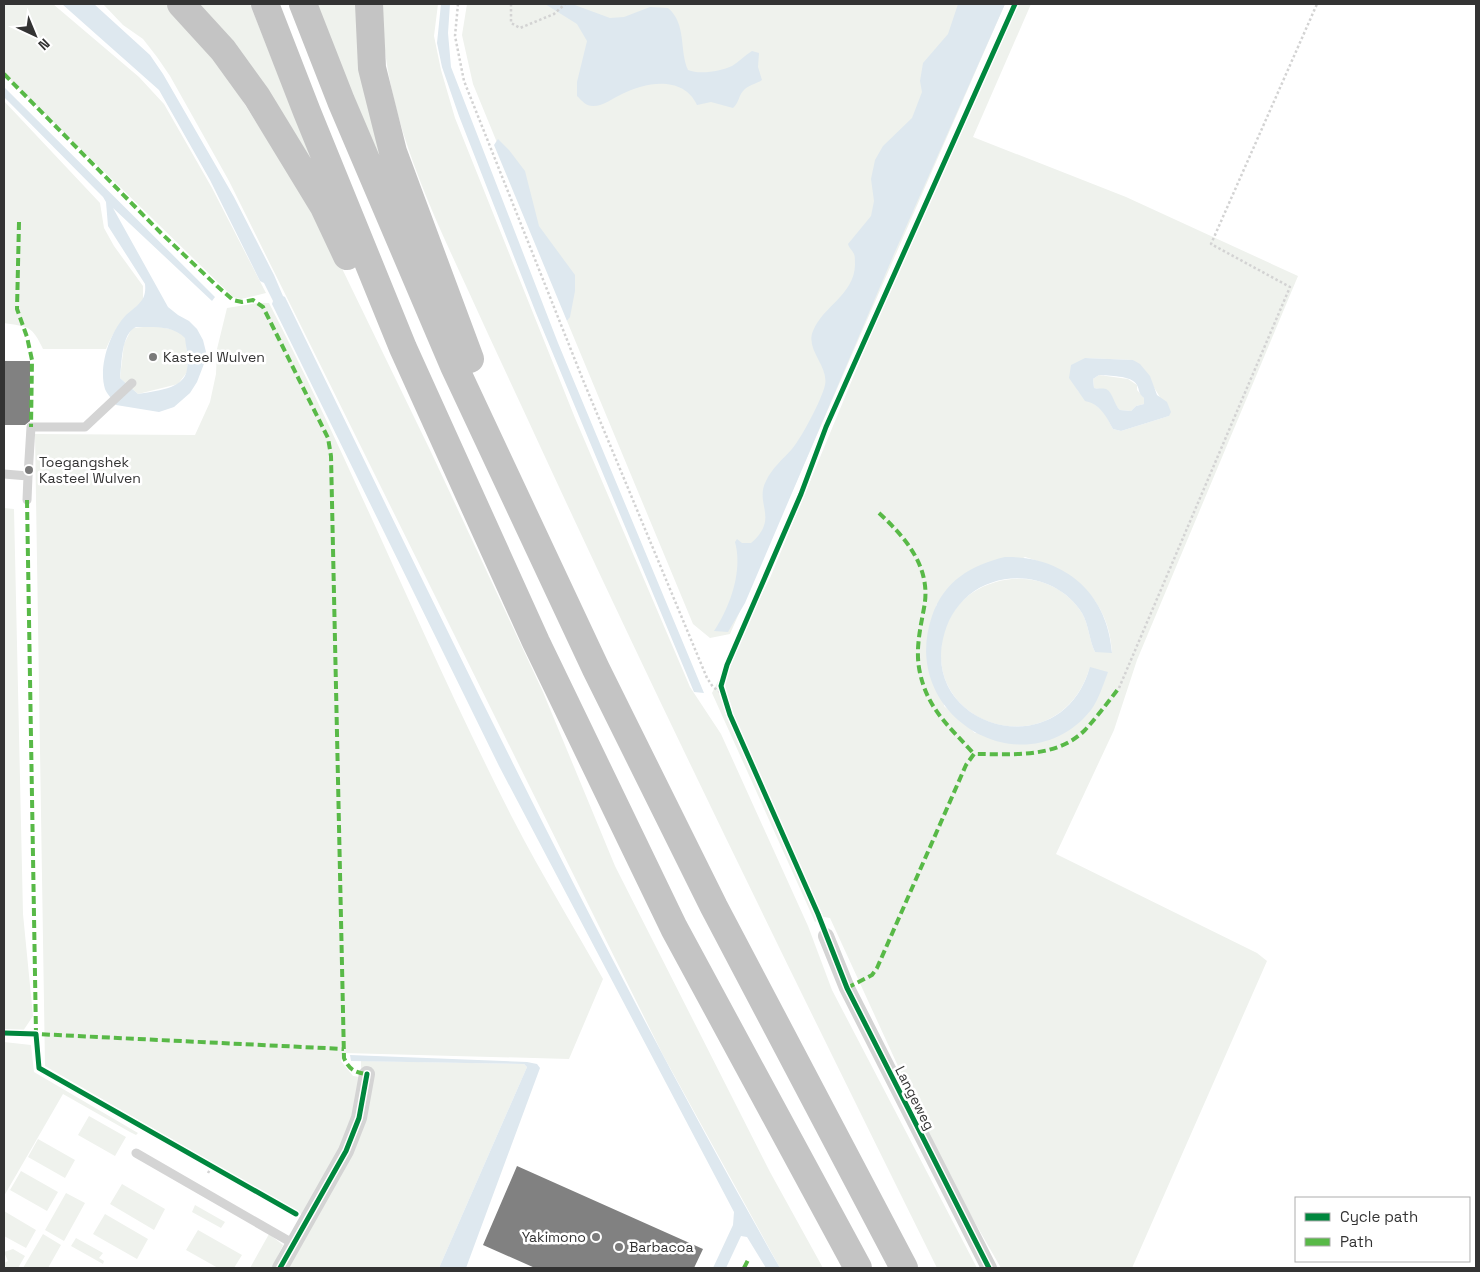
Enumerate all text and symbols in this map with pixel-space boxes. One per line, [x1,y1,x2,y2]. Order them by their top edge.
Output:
north arrow [10,10,60,60]
text: N [34,35,54,54]
place label: Kasteel Wulven [163,348,265,366]
marker: Kasteel Wulven [147,351,159,363]
place label: Toegangshek Kasteel Wulven [39,453,141,487]
marker: Toegangshek Kasteel Wulven [23,464,35,476]
street label: Langeweg [891,1063,939,1133]
legend [1295,1197,1470,1262]
text: Cycle path [1340,1207,1418,1226]
place label: Yakimono [522,1228,586,1246]
marker: Yakimono [590,1231,602,1243]
text: Path [1340,1232,1373,1251]
place label: Barbacoa [629,1238,694,1256]
marker: Barbacoa [613,1241,625,1253]

